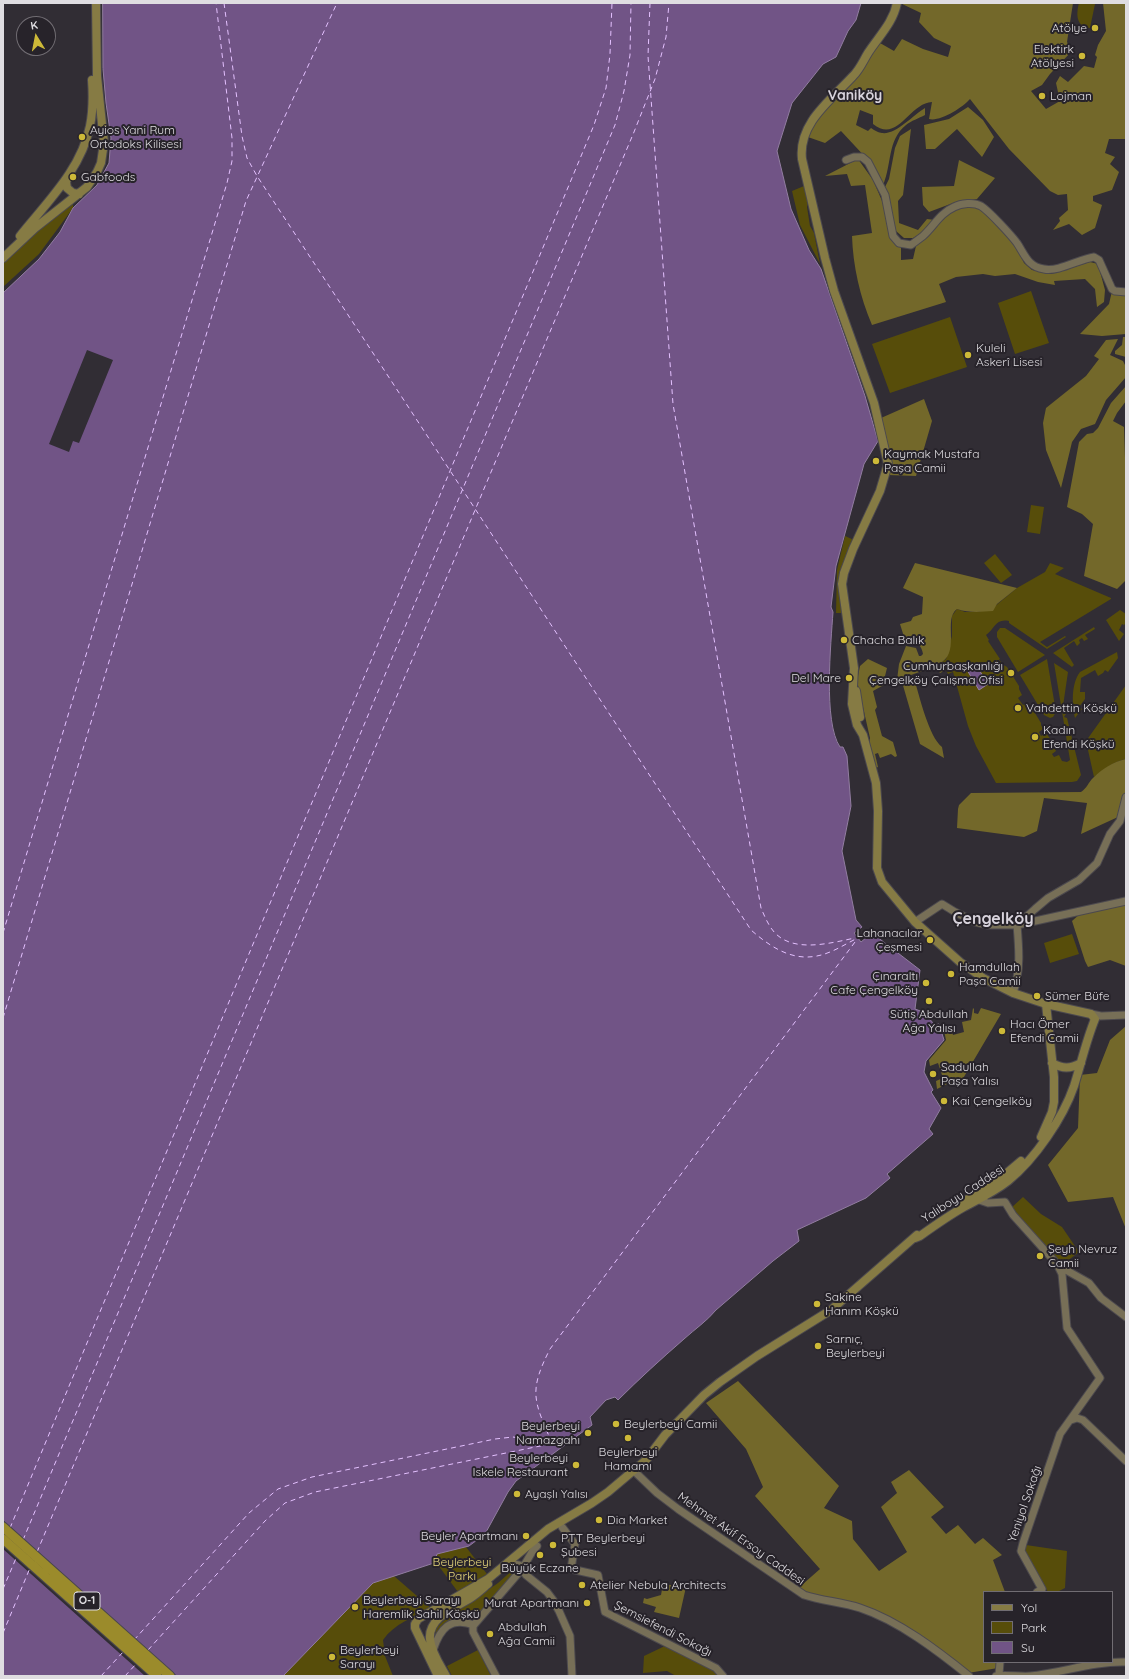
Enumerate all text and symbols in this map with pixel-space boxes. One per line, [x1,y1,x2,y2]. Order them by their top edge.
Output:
north arrow [16,16,56,56]
text: K [29,18,39,33]
place label: Atölye [1052,21,1087,35]
marker: Atölye [1090,23,1100,33]
place label: Elektirk Atölyesi [1031,42,1074,70]
marker: Elektirk Atölyesi [1077,51,1087,61]
district label: Vaniköy [828,88,882,104]
place label: Lojman [1050,89,1092,103]
marker: Lojman [1037,91,1047,101]
place label: Ayios Yani Rum Ortodoks Kilisesi [90,123,181,151]
marker: Ayios Yani Rum Ortodoks Kilisesi [77,132,87,142]
place label: Gabfoods [81,170,135,184]
marker: Gabfoods [68,172,78,182]
place label: Kuleli Askerî Lisesi [976,341,1042,369]
marker: Kuleli Askerî Lisesi [963,350,973,360]
place label: Kaymak Mustafa Paşa Camii [884,447,979,475]
marker: Kaymak Mustafa Paşa Camii [871,456,881,466]
place label: Chacha Balık [852,633,924,647]
marker: Chacha Balık [839,635,849,645]
place label: Cumhurbaşkanlığı Çengelköy Çalışma Ofisi [869,659,1003,687]
marker: Cumhurbaşkanlığı Çengelköy Çalışma Ofisi [1006,668,1016,678]
place label: Del Mare [791,671,841,685]
marker: Del Mare [844,673,854,683]
place label: Vahdettin Köşkü [1026,701,1117,715]
marker: Vahdettin Köşkü [1013,703,1023,713]
place label: Kadın Efendi Köşkü [1043,723,1115,751]
marker: Kadın Efendi Köşkü [1030,732,1040,742]
district label: Çengelköy [952,909,1034,929]
place label: Lahanacılar Çeşmesi [857,926,922,954]
marker: Lahanacılar Çeşmesi [925,935,935,945]
place label: Hamdullah Paşa Camii [959,960,1021,988]
place label: Çınaraltı Cafe Çengelköy [830,969,918,997]
marker: Hamdullah Paşa Camii [946,969,956,979]
marker: Çınaraltı Cafe Çengelköy [921,978,931,988]
place label: Sümer Büfe [1045,989,1109,1003]
marker: Sümer Büfe [1032,991,1042,1001]
marker: Sütiş Abdullah Ağa Yalısı [924,996,934,1006]
place label: Sütiş Abdullah Ağa Yalısı [890,1007,968,1035]
place label: Hacı Ömer Efendi Camii [1010,1017,1079,1045]
marker: Hacı Ömer Efendi Camii [997,1026,1007,1036]
place label: Sadullah Paşa Yalısı [941,1060,999,1088]
marker: Sadullah Paşa Yalısı [928,1069,938,1079]
place label: Kai Çengelköy [952,1094,1032,1108]
marker: Kai Çengelköy [939,1096,949,1106]
street label: Yalıboyu Caddesi [919,1162,1007,1226]
place label: Şeyh Nevruz Camii [1048,1242,1117,1270]
marker: Şeyh Nevruz Camii [1035,1251,1045,1261]
place label: Sakine Hanım Köşkü [825,1290,899,1318]
marker: Sakine Hanım Köşkü [812,1299,822,1309]
place label: Sarnıç, Beylerbeyi [826,1332,885,1360]
marker: Sarnıç, Beylerbeyi [813,1341,823,1351]
place label: Beylerbeyi Camii [624,1417,717,1431]
place label: Beylerbeyi Namazgahı [516,1419,580,1447]
marker: Beylerbeyi Camii [611,1419,621,1429]
marker: Beylerbeyi Namazgahı [583,1428,593,1438]
marker: Beylerbeyi Hamamı [623,1433,633,1443]
place label: Beylerbeyi Hamamı [599,1445,657,1473]
place label: Beylerbeyi Iskele Restaurant [473,1451,568,1479]
marker: Beylerbeyi Iskele Restaurant [571,1460,581,1470]
street label: Yeniyol Sokağı [1005,1464,1045,1544]
place label: Ayaşlı Yalısı [525,1487,588,1501]
marker: Ayaşlı Yalısı [512,1489,522,1499]
street label: Mehmet Akif Ersoy Caddesi [675,1490,807,1588]
place label: Dia Market [607,1513,668,1527]
marker: Dia Market [594,1515,604,1525]
place label: Beyler Apartmanı [421,1529,518,1543]
marker: Beyler Apartmanı [521,1531,531,1541]
place label: PTT Beylerbeyi Şubesi [561,1531,645,1559]
marker: PTT Beylerbeyi Şubesi [548,1540,558,1550]
marker: Büyük Eczane [535,1550,545,1560]
park label: Beylerbeyi Parkı [433,1555,491,1583]
place label: Büyük Eczane [501,1561,579,1575]
place label: Atelier Nebula Architects [590,1578,726,1592]
marker: Atelier Nebula Architects [577,1580,587,1590]
legend [983,1591,1113,1663]
road number: O-1 [74,1592,100,1610]
place label: Beylerbeyi Sarayı Haremlik Sahil Köşkü [363,1593,480,1621]
place label: Murat Apartmanı [484,1596,579,1610]
marker: Murat Apartmanı [582,1598,592,1608]
street label: Şemsiefendi Sokağı [612,1598,714,1660]
text: Yol [1021,1600,1037,1615]
marker: Beylerbeyi Sarayı Haremlik Sahil Köşkü [350,1602,360,1612]
place label: Abdullah Ağa Camii [498,1620,555,1648]
text: Park [1021,1620,1046,1635]
marker: Abdullah Ağa Camii [485,1629,495,1639]
text: Su [1021,1640,1035,1655]
place label: Beylerbeyi Sarayı [340,1643,399,1671]
marker: Beylerbeyi Sarayı [327,1652,337,1662]

